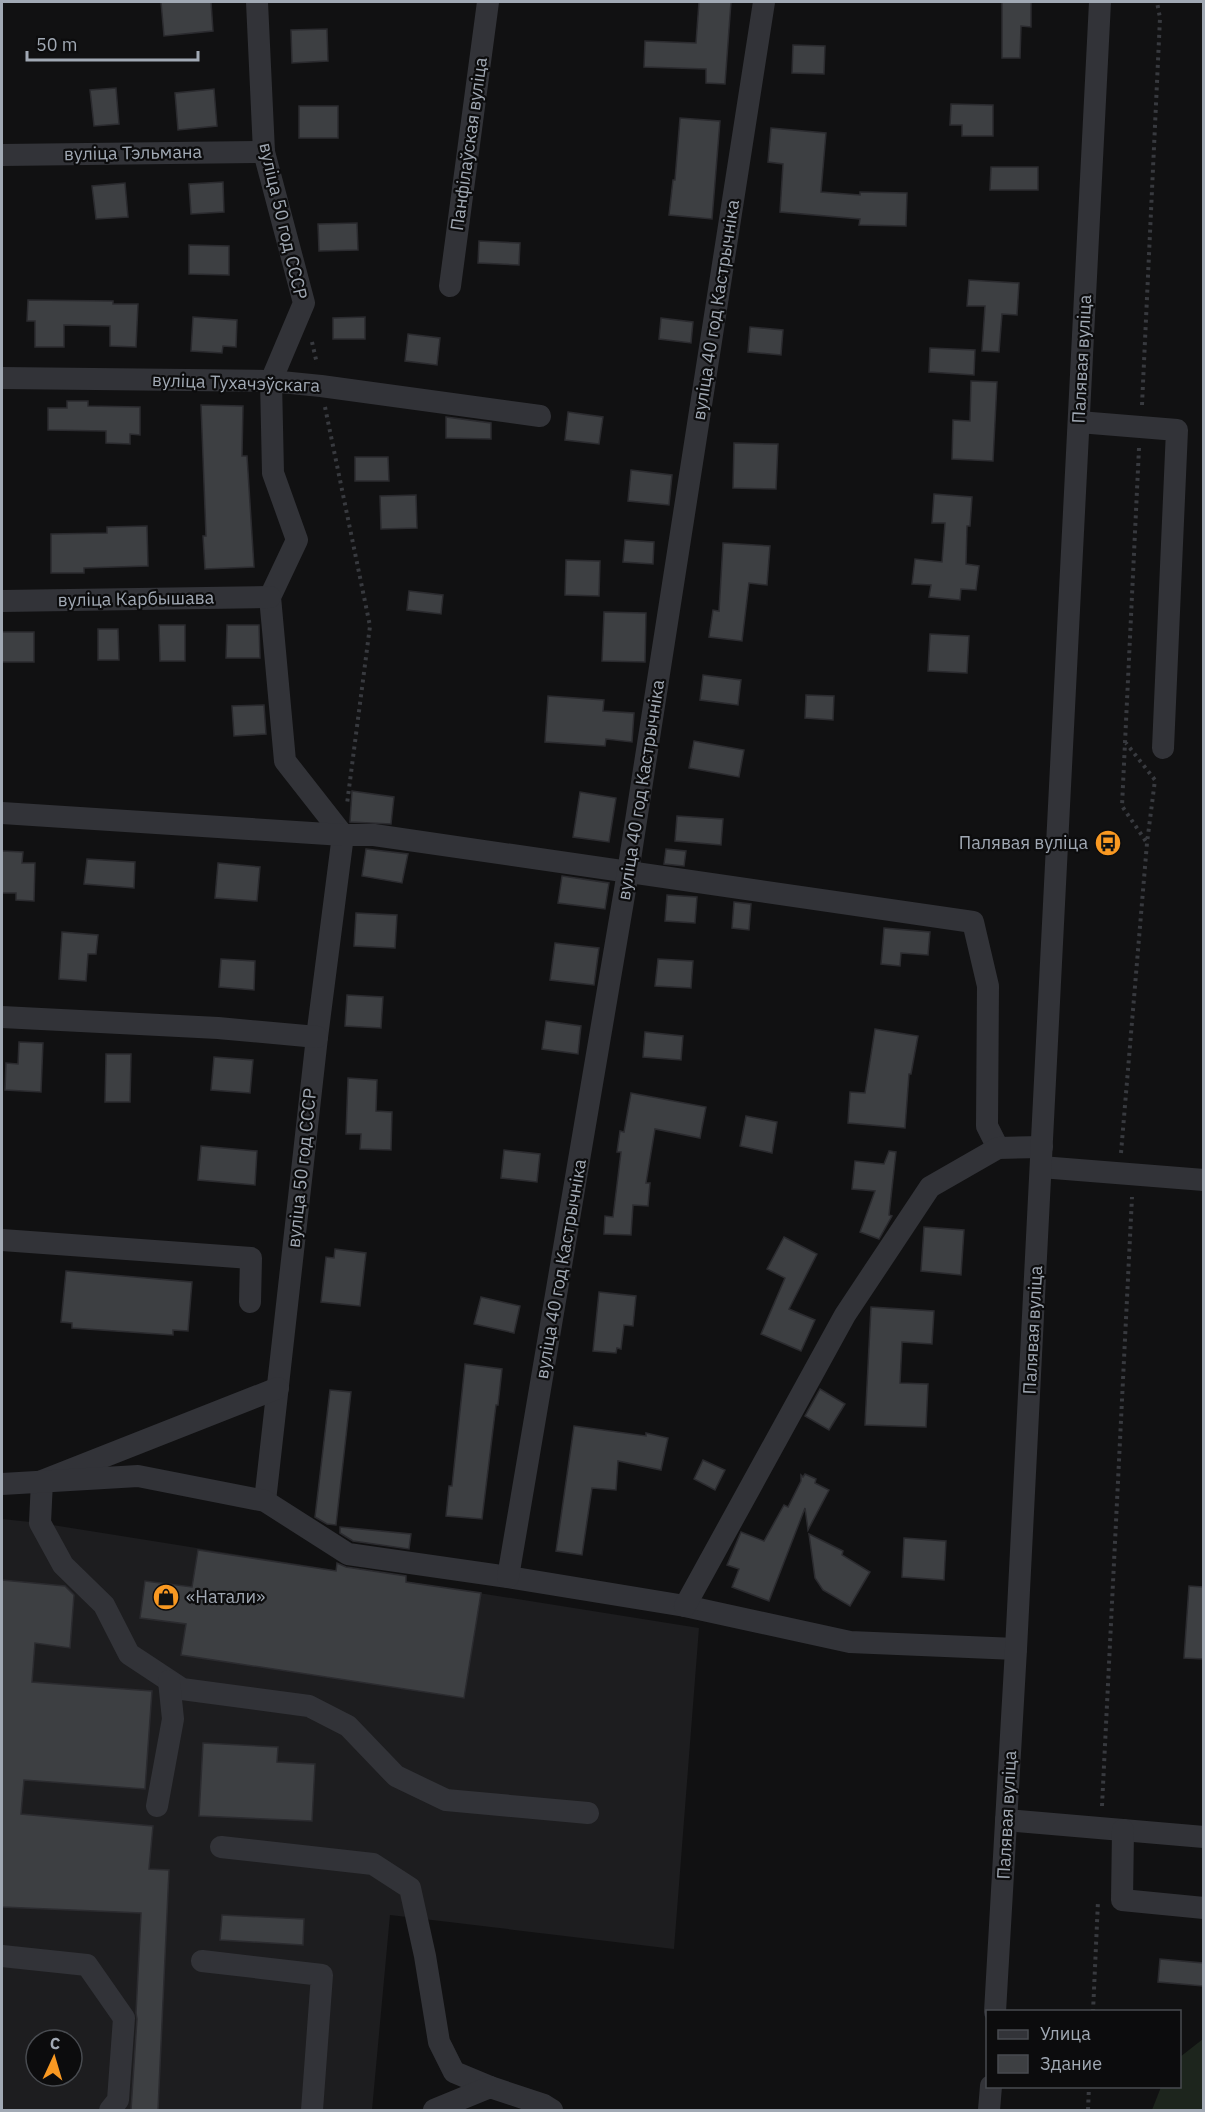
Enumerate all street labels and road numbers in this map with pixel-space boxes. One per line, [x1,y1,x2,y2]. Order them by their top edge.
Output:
street label: Панфілаўская вуліца [445,55,492,232]
street label: вуліца Тэльмана [64,140,203,165]
street label: вуліца 50 год СССР [254,140,313,302]
street label: вуліца 40 год Кастрычніка [687,198,744,422]
street label: Палявая вуліца [1067,293,1096,424]
street label: вуліца Тухачэўскага [152,368,321,397]
street label: вуліца Карбышава [57,586,215,611]
street label: вуліца 40 год Кастрычніка [612,678,669,902]
street label: вуліца 50 год СССР [282,1087,321,1249]
street label: вуліца 40 год Кастрычніка [530,1157,591,1381]
street label: Палявая вуліца [1018,1264,1047,1395]
street label: Палявая вуліца [992,1749,1021,1880]

